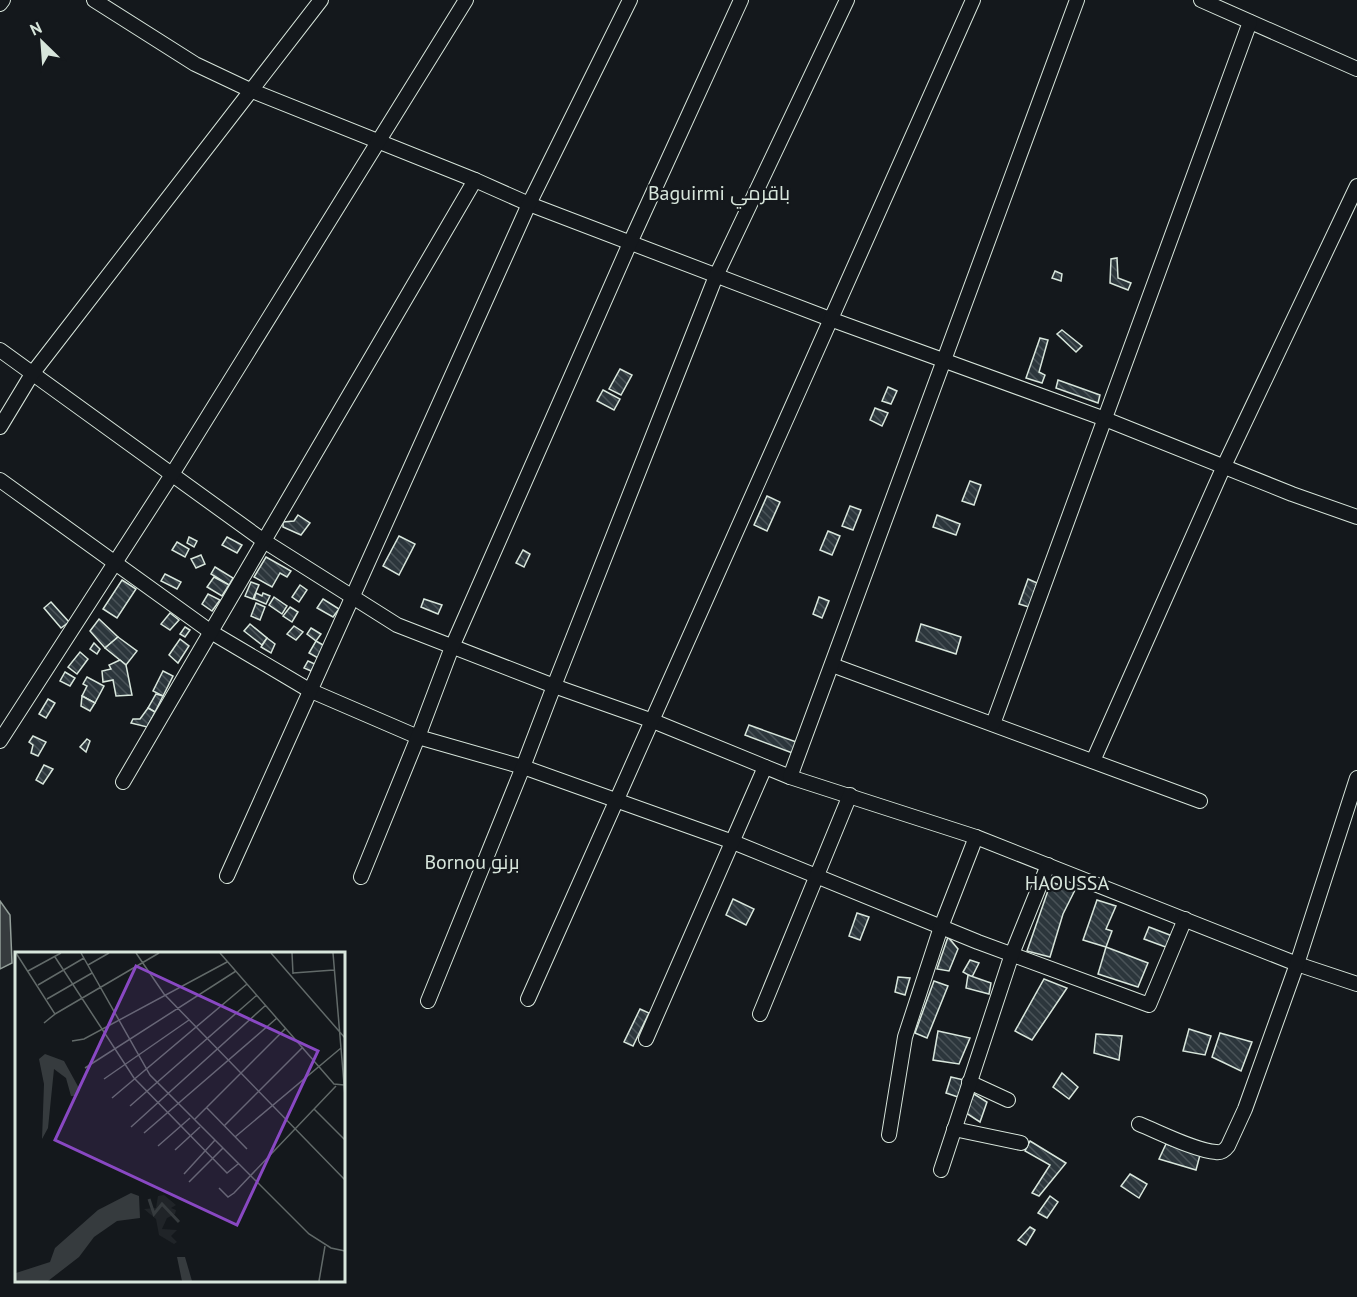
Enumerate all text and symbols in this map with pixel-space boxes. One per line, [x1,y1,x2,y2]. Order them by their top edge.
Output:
north arrow [12,12,72,72]
text: N [27,17,45,40]
district label: Baguirmi باقرمي [648,180,790,209]
district label: Bornou برنو [424,849,520,875]
district label: HAOUSSA [1025,870,1109,896]
inset map [15,952,345,1282]

